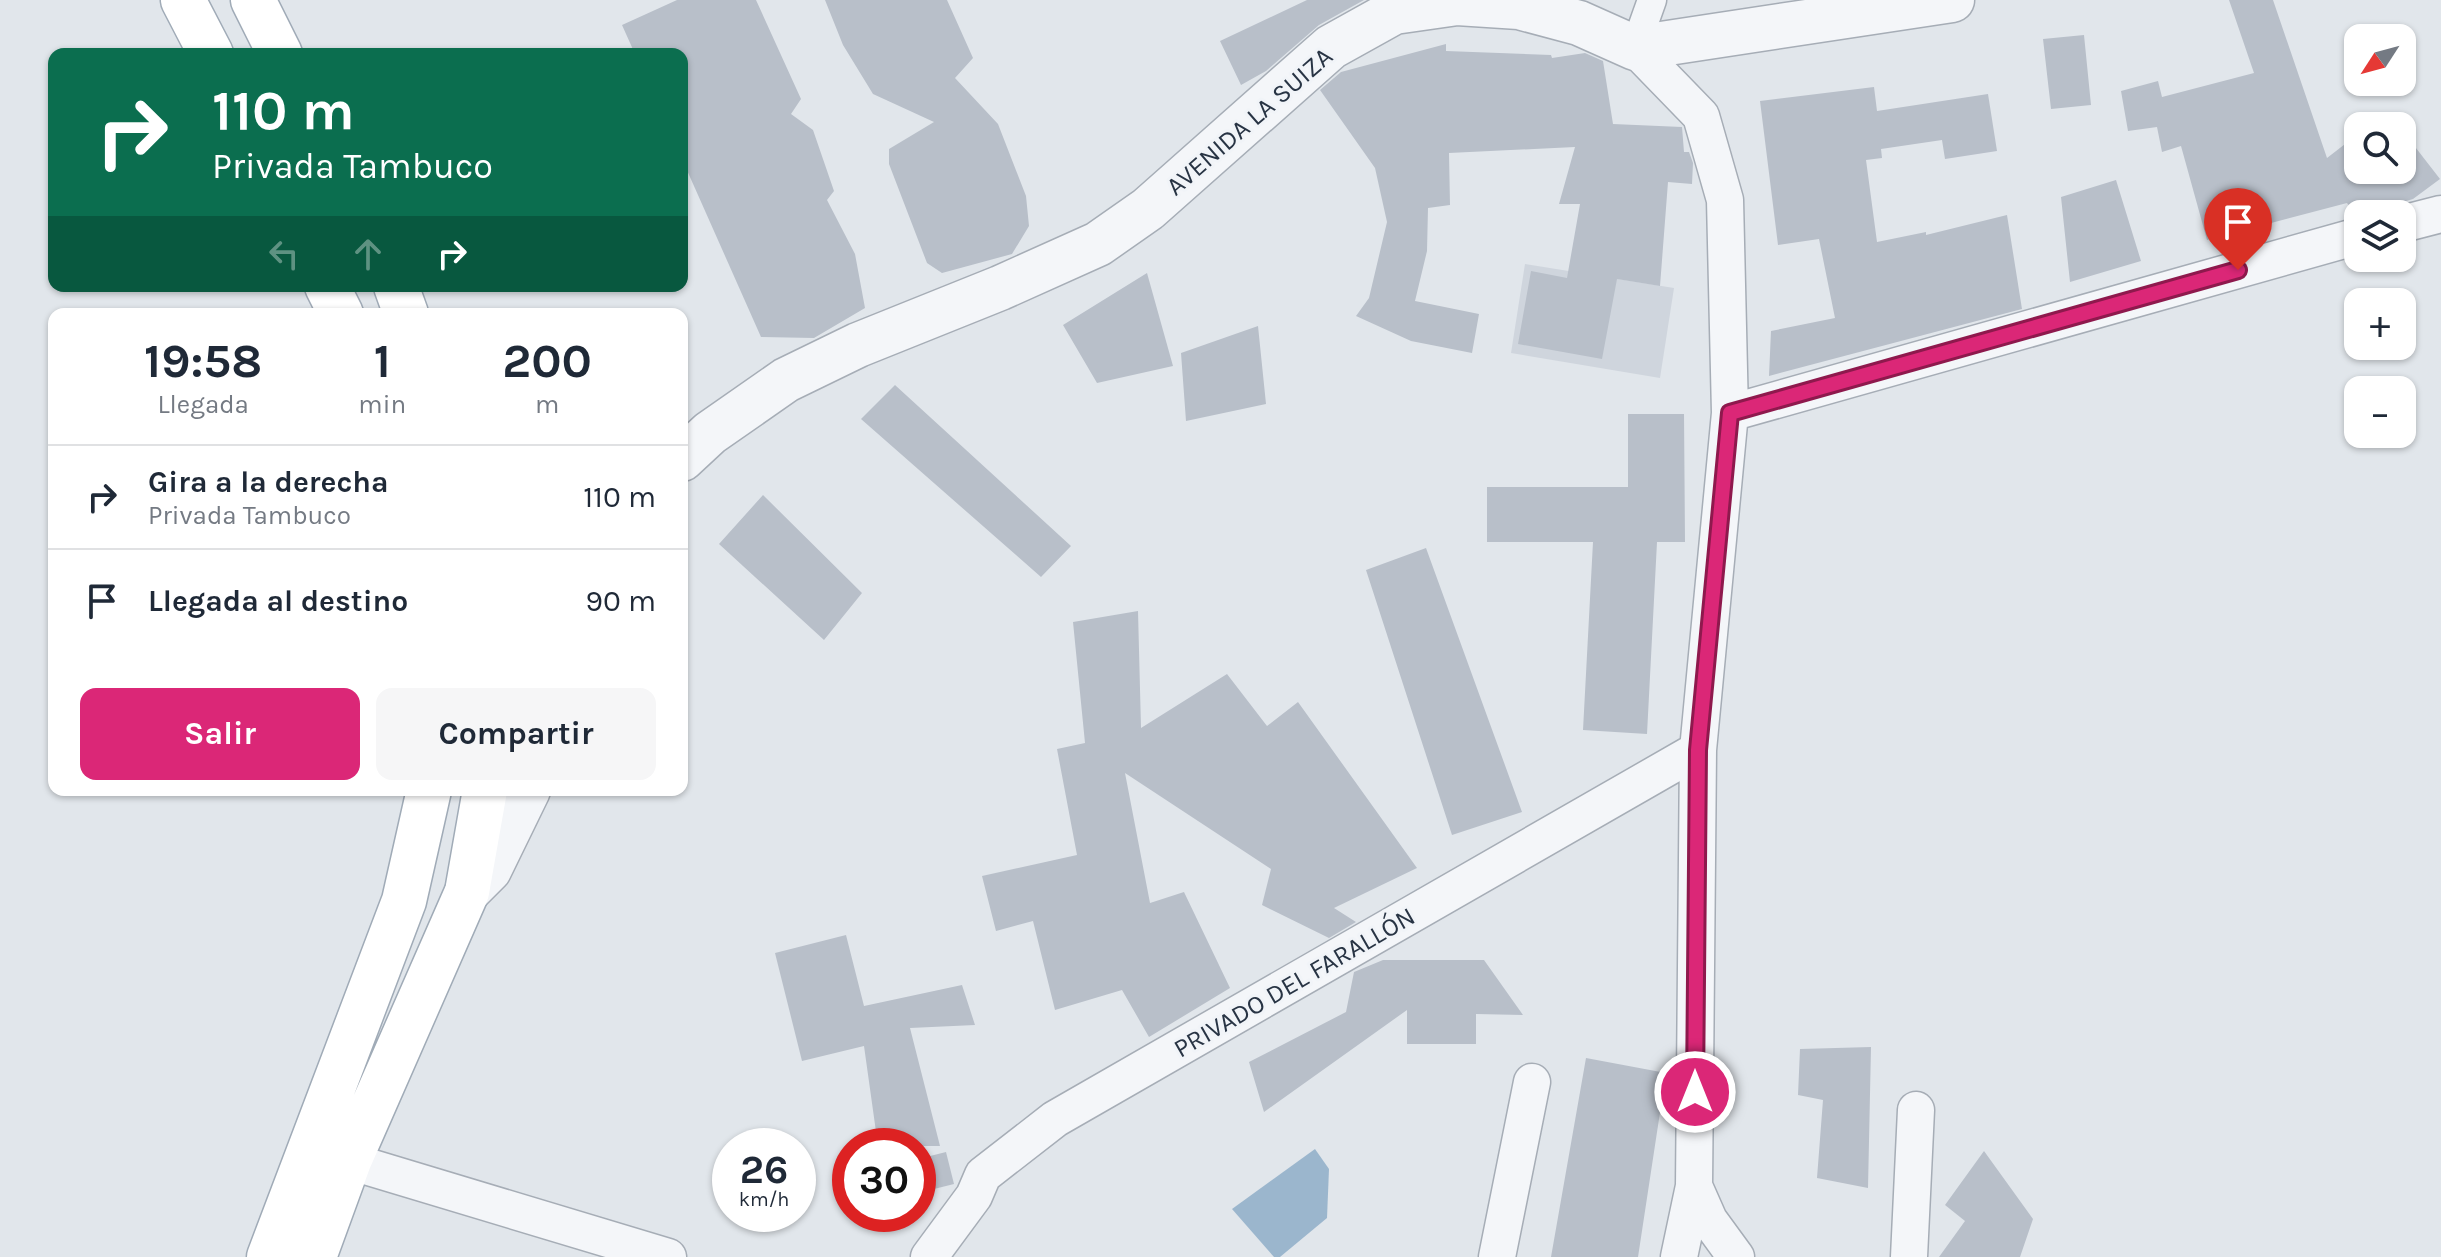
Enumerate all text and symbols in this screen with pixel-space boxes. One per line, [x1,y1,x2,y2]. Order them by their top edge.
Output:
north arrow [2344,24,2416,96]
map controls [2344,24,2416,448]
street label: AVENIDA LA SUIZA [1160,41,1339,202]
text: 110 m [212,78,355,143]
icon: right [80,80,184,184]
button: search [2344,112,2416,184]
text: Privada Tambuco [212,145,493,187]
pin [2204,188,2272,270]
icon: arrive [2216,200,2260,244]
button: layers [2344,200,2416,272]
icon: left [262,232,306,276]
icon: ahead [346,232,390,276]
icon: right [430,232,474,276]
button: + [2344,288,2416,360]
text: 19:58 [144,333,262,389]
text: 1 [374,333,391,389]
text: 200 [502,333,592,389]
button: − [2344,376,2416,448]
text: Llegada [157,389,249,420]
text: min [358,389,406,420]
text: m [535,389,559,420]
text: Gira a la derecha [148,464,389,500]
icon: right [80,475,124,519]
text: 110 m [583,479,656,515]
text: Privada Tambuco [148,500,351,531]
icon: arrive [80,579,124,623]
text: Llegada al destino [148,583,408,619]
text: 90 m [586,583,656,619]
button: Salir [80,688,360,780]
button: Compartir [376,688,656,780]
street label: PRIVADO DEL FARALLÓN [1168,900,1420,1064]
position arrow [1653,1050,1737,1134]
speed limit sign: 30 [832,1128,936,1232]
text: 26 [740,1146,788,1193]
text: km/h [739,1188,789,1211]

